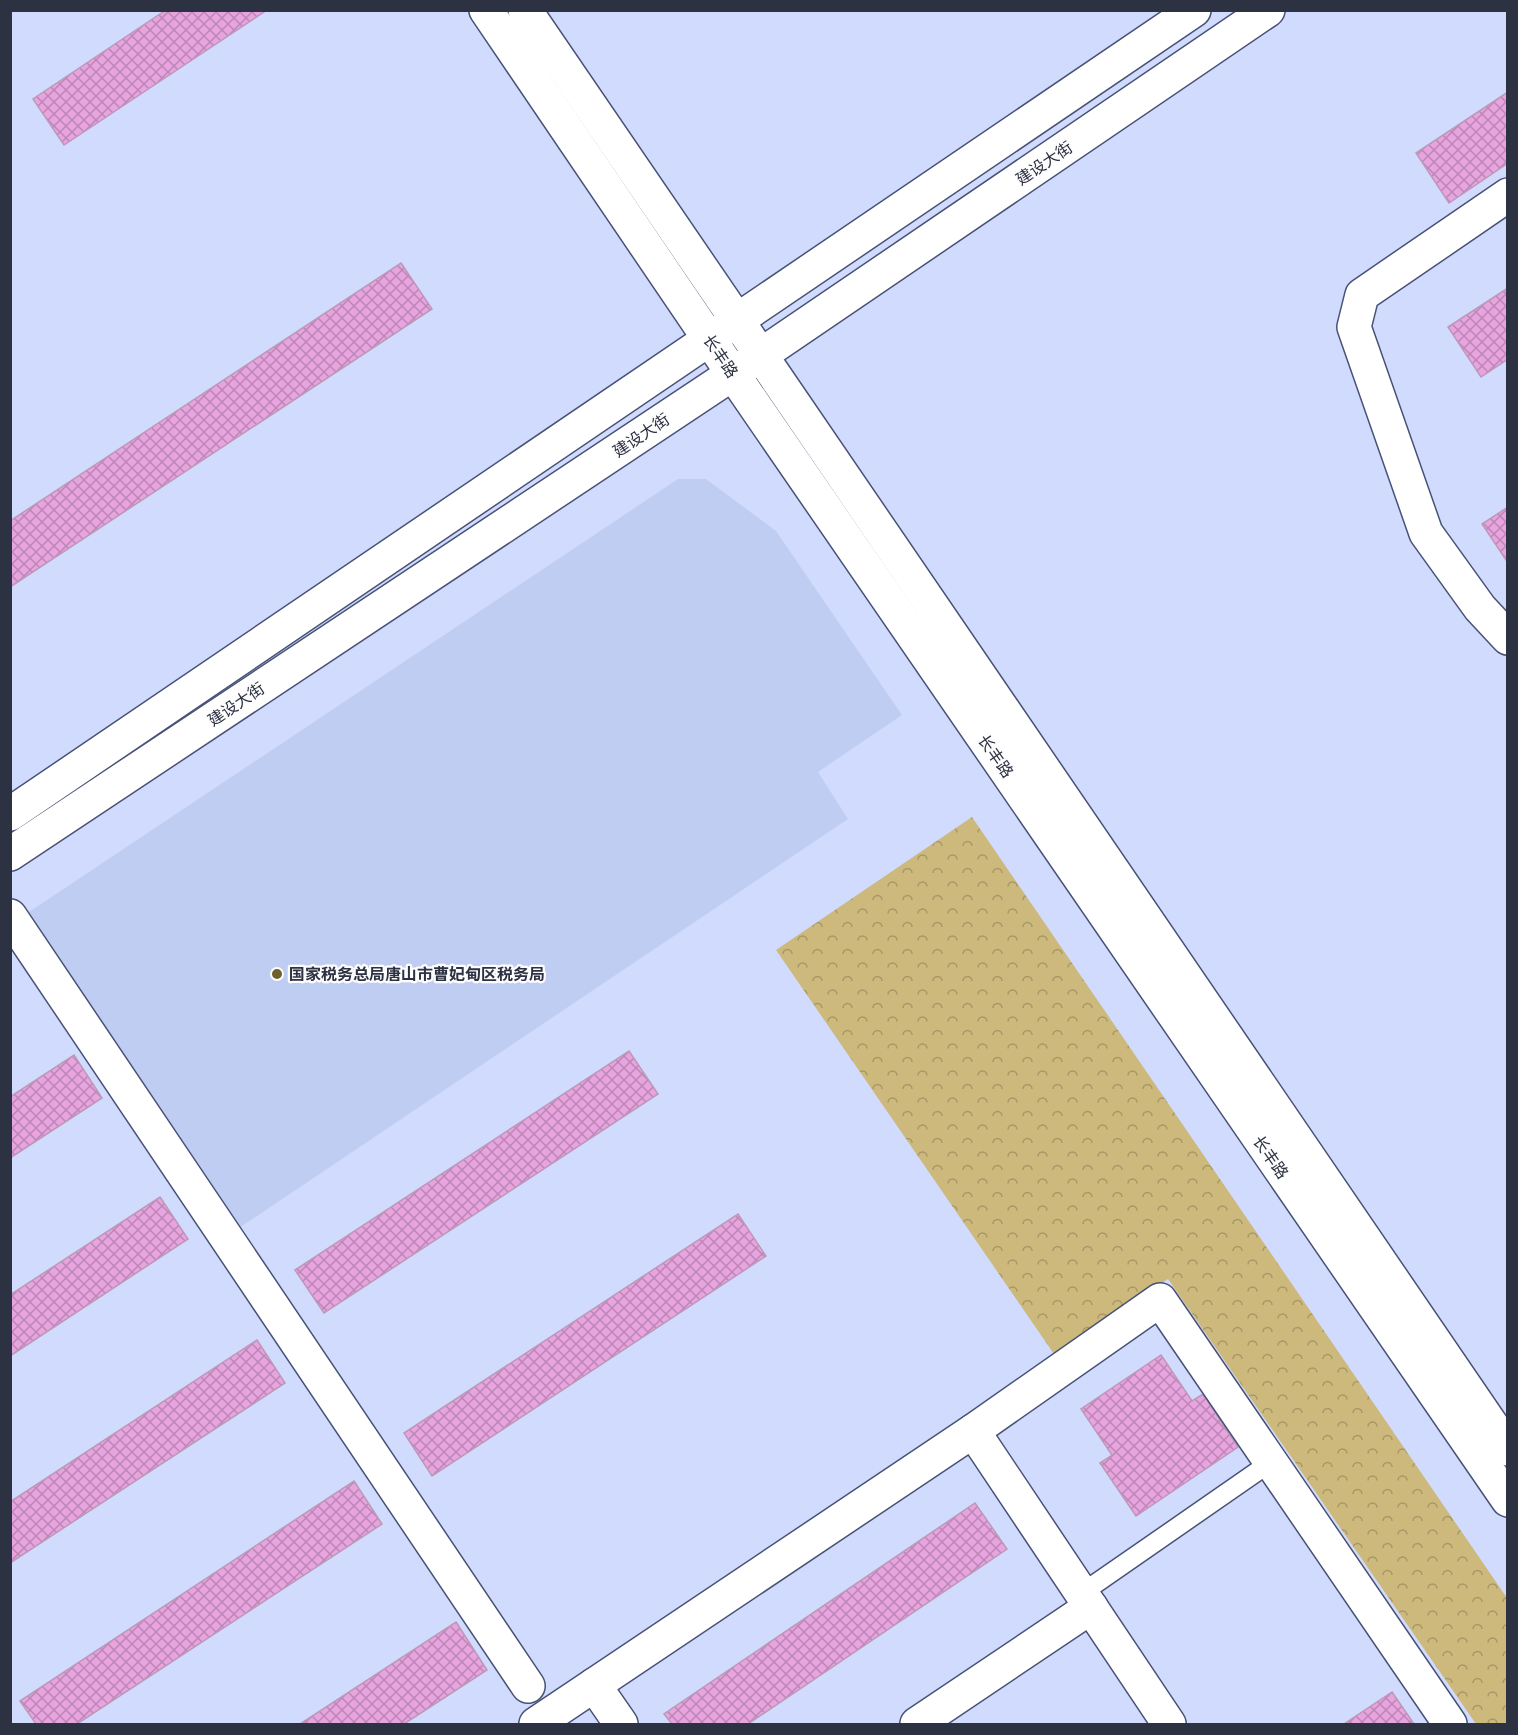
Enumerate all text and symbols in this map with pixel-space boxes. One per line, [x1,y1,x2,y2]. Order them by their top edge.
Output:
street label: 建设大街 [1013,138,1076,188]
street label: 长丰路 [700,332,741,381]
street label: 建设大街 [610,410,673,460]
street label: 建设大街 [205,679,268,729]
street label: 长丰路 [975,732,1016,781]
place label: 国家税务总局唐山市曹妃甸区税务局 [289,965,545,983]
marker: 国家税务总局唐山市曹妃甸区税务局 [270,967,284,981]
street label: 长丰路 [1250,1133,1291,1182]

